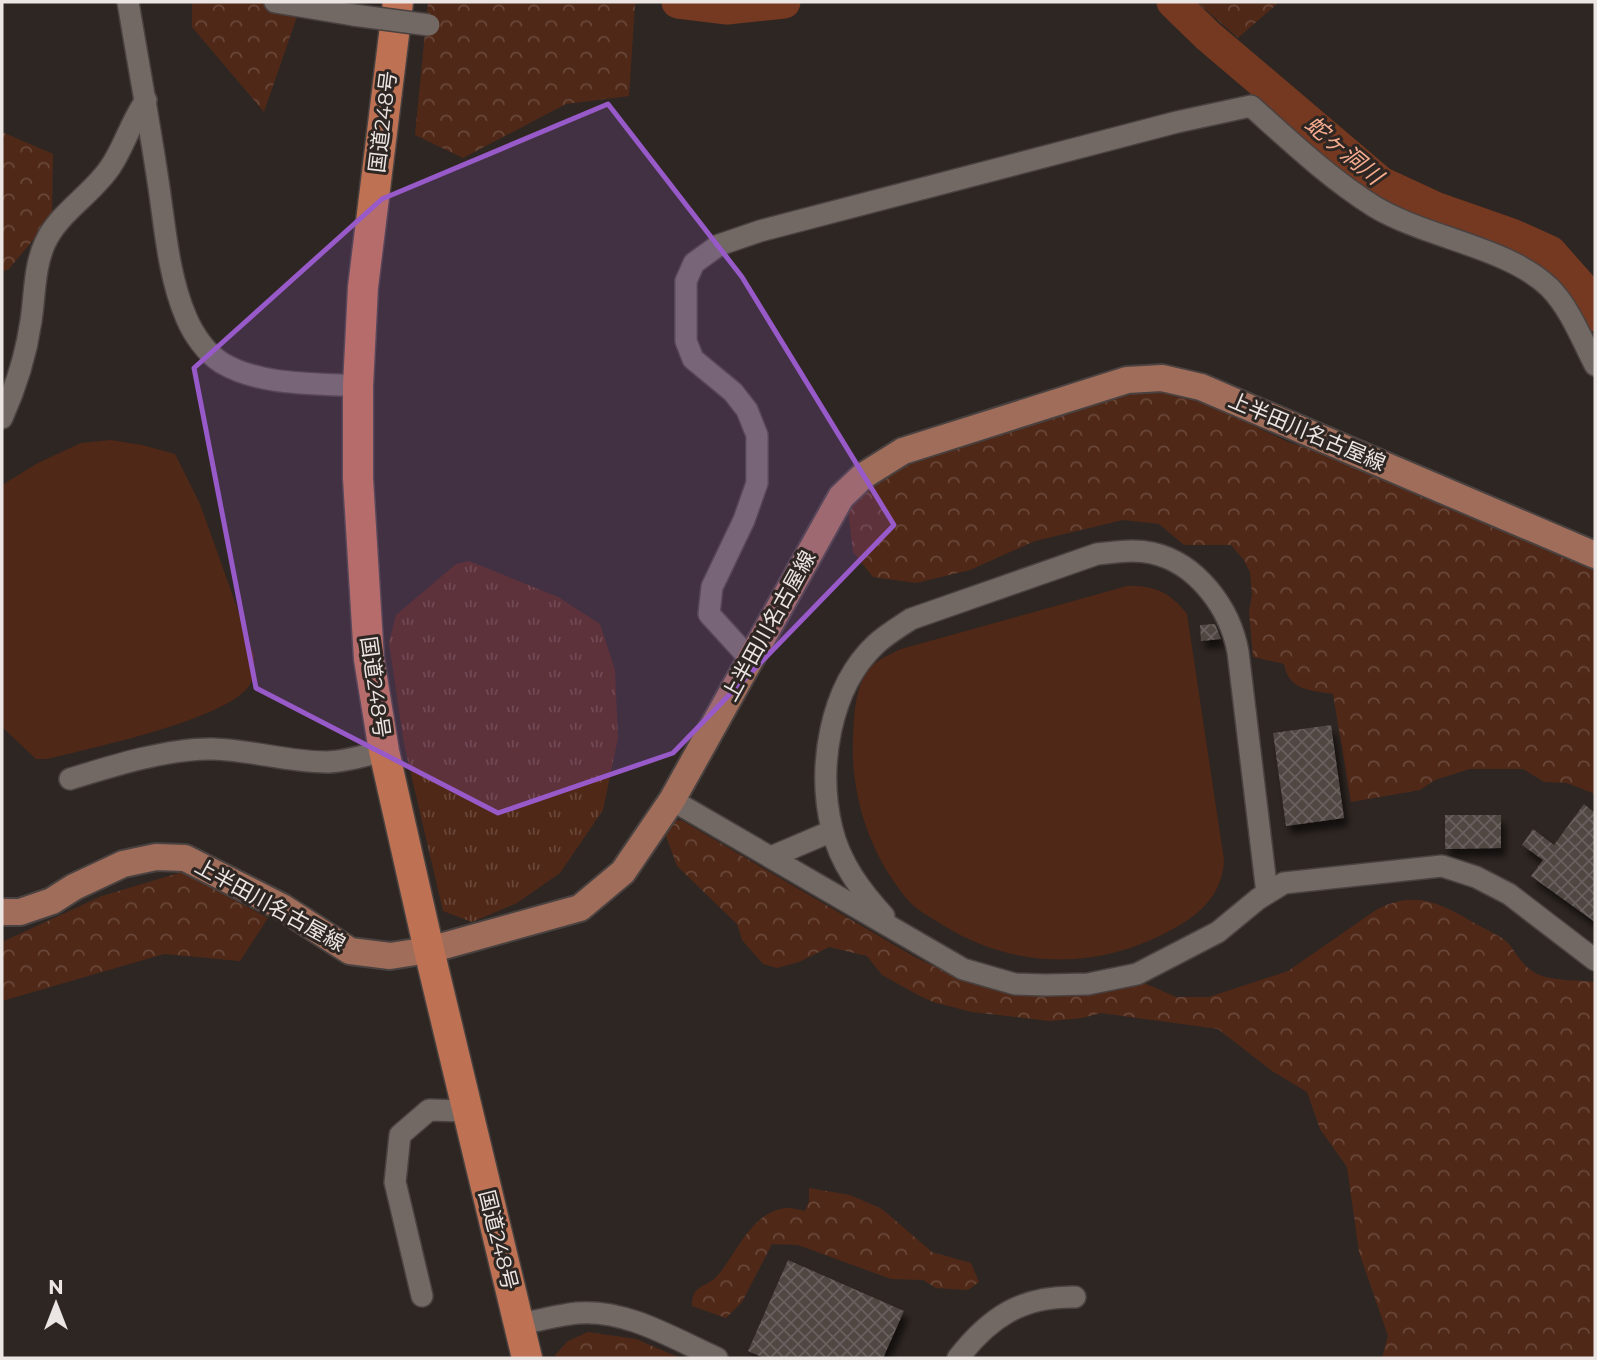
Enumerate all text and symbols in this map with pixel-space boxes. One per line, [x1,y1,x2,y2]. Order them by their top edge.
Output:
street label: 国道248号 [364,70,401,174]
water label: 蛇ヶ洞川 [1300,110,1391,192]
street label: 上半田川名古屋線 [1225,387,1389,476]
street label: 上半田川名古屋線 [717,546,820,705]
street label: 国道248号 [356,635,395,739]
street label: 上半田川名古屋線 [191,853,350,956]
street label: 国道248号 [474,1187,523,1292]
north arrow [21,1269,91,1339]
text: N [48,1276,64,1299]

